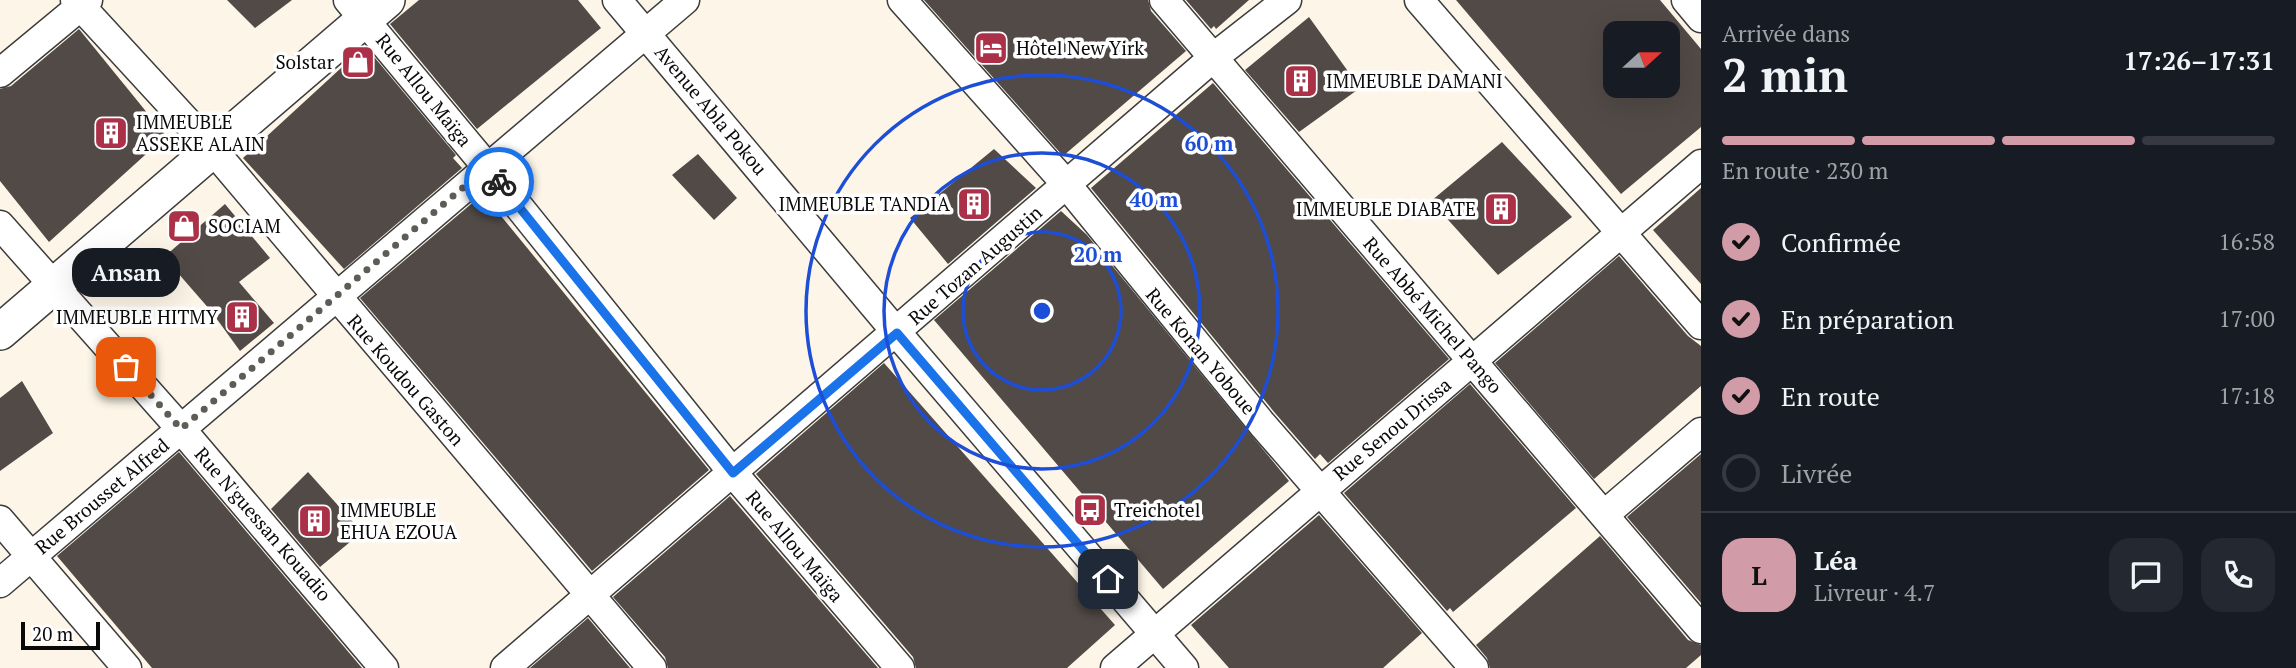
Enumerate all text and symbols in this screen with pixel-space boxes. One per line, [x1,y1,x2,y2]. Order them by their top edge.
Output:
text: Arrivée dans [1722,18,1850,49]
north arrow [1603,21,1680,98]
map controls [1603,21,1680,98]
street label: Rue Allou Maïga [371,28,478,152]
hotel icon: Hôtel New Yirk [972,29,1010,67]
place label: Hôtel New Yirk [1016,35,1144,60]
street label: Avenue Abla Pokou [650,40,773,180]
shop icon: Solstar [339,43,377,81]
text: 17:26–17:31 [2123,43,2275,77]
text: 2 min [1722,44,1848,105]
place label: Solstar [275,49,335,74]
building icon: IMMEUBLE DAMANI [1282,62,1320,100]
place label: IMMEUBLE DAMANI [1326,68,1503,93]
place label: IMMEUBLE ASSEKE ALAIN [136,109,265,156]
building icon: IMMEUBLE ASSEKE ALAIN [92,114,130,152]
text: 60 m [1185,129,1234,157]
courier [464,147,534,217]
text: En route · 230 m [1722,155,1888,186]
icon: bike [480,163,518,201]
building icon: IMMEUBLE TANDIA [955,185,993,223]
text: 40 m [1130,185,1179,213]
building icon: IMMEUBLE DIABATE [1482,190,1520,228]
place label: IMMEUBLE TANDIA [779,191,950,216]
place label: IMMEUBLE DIABATE [1296,196,1476,221]
street label: Rue Tozan Augustin [903,200,1047,330]
shop icon: SOCIAM [165,207,203,245]
place label: SOCIAM [208,213,281,238]
icon: check [1722,223,1760,261]
text: Confirmée [1781,225,1901,259]
text: 16:58 [2218,226,2275,257]
street label: Rue Abbé Michel Pango [1359,231,1508,398]
text: 20 m [1074,240,1123,268]
callout: Ansan [72,248,180,297]
text: Ansan [91,257,161,288]
street label: Rue Konan Yoboue [1141,282,1262,419]
building icon: IMMEUBLE HITMY [223,298,261,336]
centre of rings [1030,299,1054,323]
icon: check [1722,300,1760,338]
text: En préparation [1781,302,1954,336]
text: 17:00 [2218,303,2275,334]
place label: IMMEUBLE HITMY [56,304,219,329]
street label: Rue Koudou Gaston [342,309,470,451]
pin [96,337,156,397]
icon: bag [107,348,145,386]
street label: Rue Senou Drissa [1327,372,1456,485]
icon: check [1722,377,1760,415]
text: En route [1781,379,1880,413]
text: 17:18 [2218,380,2275,411]
street label: Rue Brousset Alfred [29,432,174,559]
street label: Rue N'guessan Kouadio [190,441,337,606]
text: Livrée [1781,456,1852,490]
street label: Rue Allou Maïga [741,485,850,607]
bus stop icon: Treichotel [1071,491,1109,529]
place label: IMMEUBLE EHUA EZOUA [340,497,457,544]
place label: Treichotel [1114,497,1200,522]
building icon: IMMEUBLE EHUA EZOUA [296,502,334,540]
button: chat [2109,538,2183,612]
button: phone [2201,538,2275,612]
text: Léa [1814,543,1858,577]
pin [1078,549,1138,609]
text: L [1751,558,1767,592]
icon: home [1089,560,1127,598]
text: Livreur · 4.7 [1814,577,1935,608]
scale bar [21,619,100,651]
text: 20 m [32,621,73,646]

